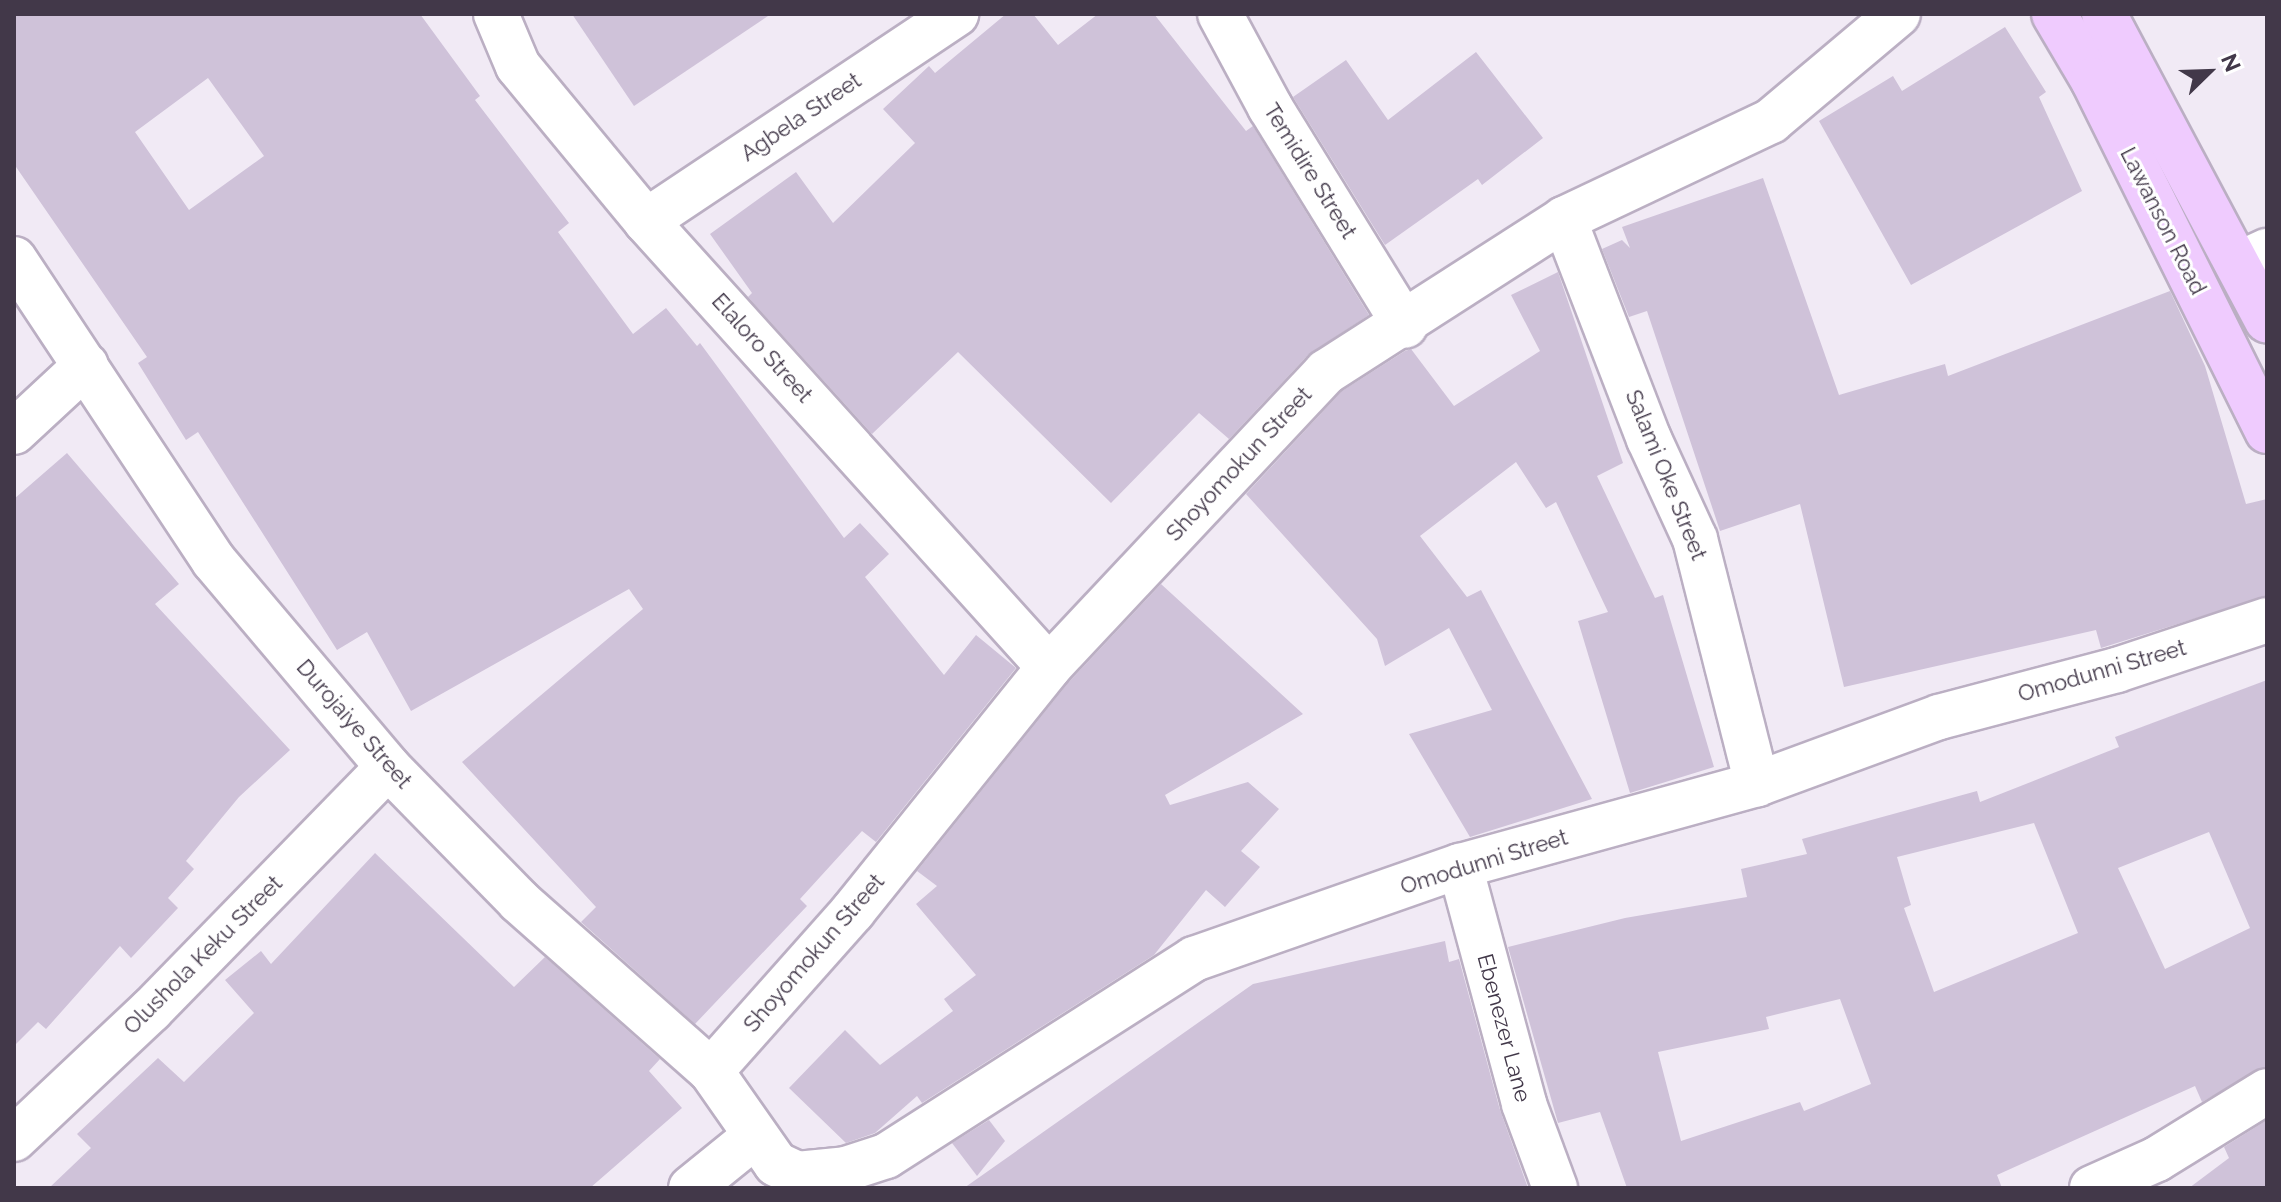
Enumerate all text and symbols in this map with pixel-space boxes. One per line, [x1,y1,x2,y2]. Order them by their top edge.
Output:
north arrow [2169,32,2249,112]
text: N [2216,50,2246,75]
street label: Agbela Street [736,67,866,167]
street label: Temidire Street [1258,99,1362,243]
street label: Lawanson Road [2115,143,2211,299]
street label: Elaloro Street [706,288,818,408]
street label: Shoyomokun Street [1161,382,1317,546]
street label: Salami Oke Street [1620,386,1712,564]
street label: Omodunni Street [2015,634,2189,708]
street label: Durojaiye Street [291,654,417,794]
street label: Omodunni Street [1397,824,1571,900]
street label: Shoyomokun Street [738,869,890,1037]
street label: Olushola Keku Street [118,870,288,1040]
street label: Ebenezer Lane [1471,951,1537,1105]

